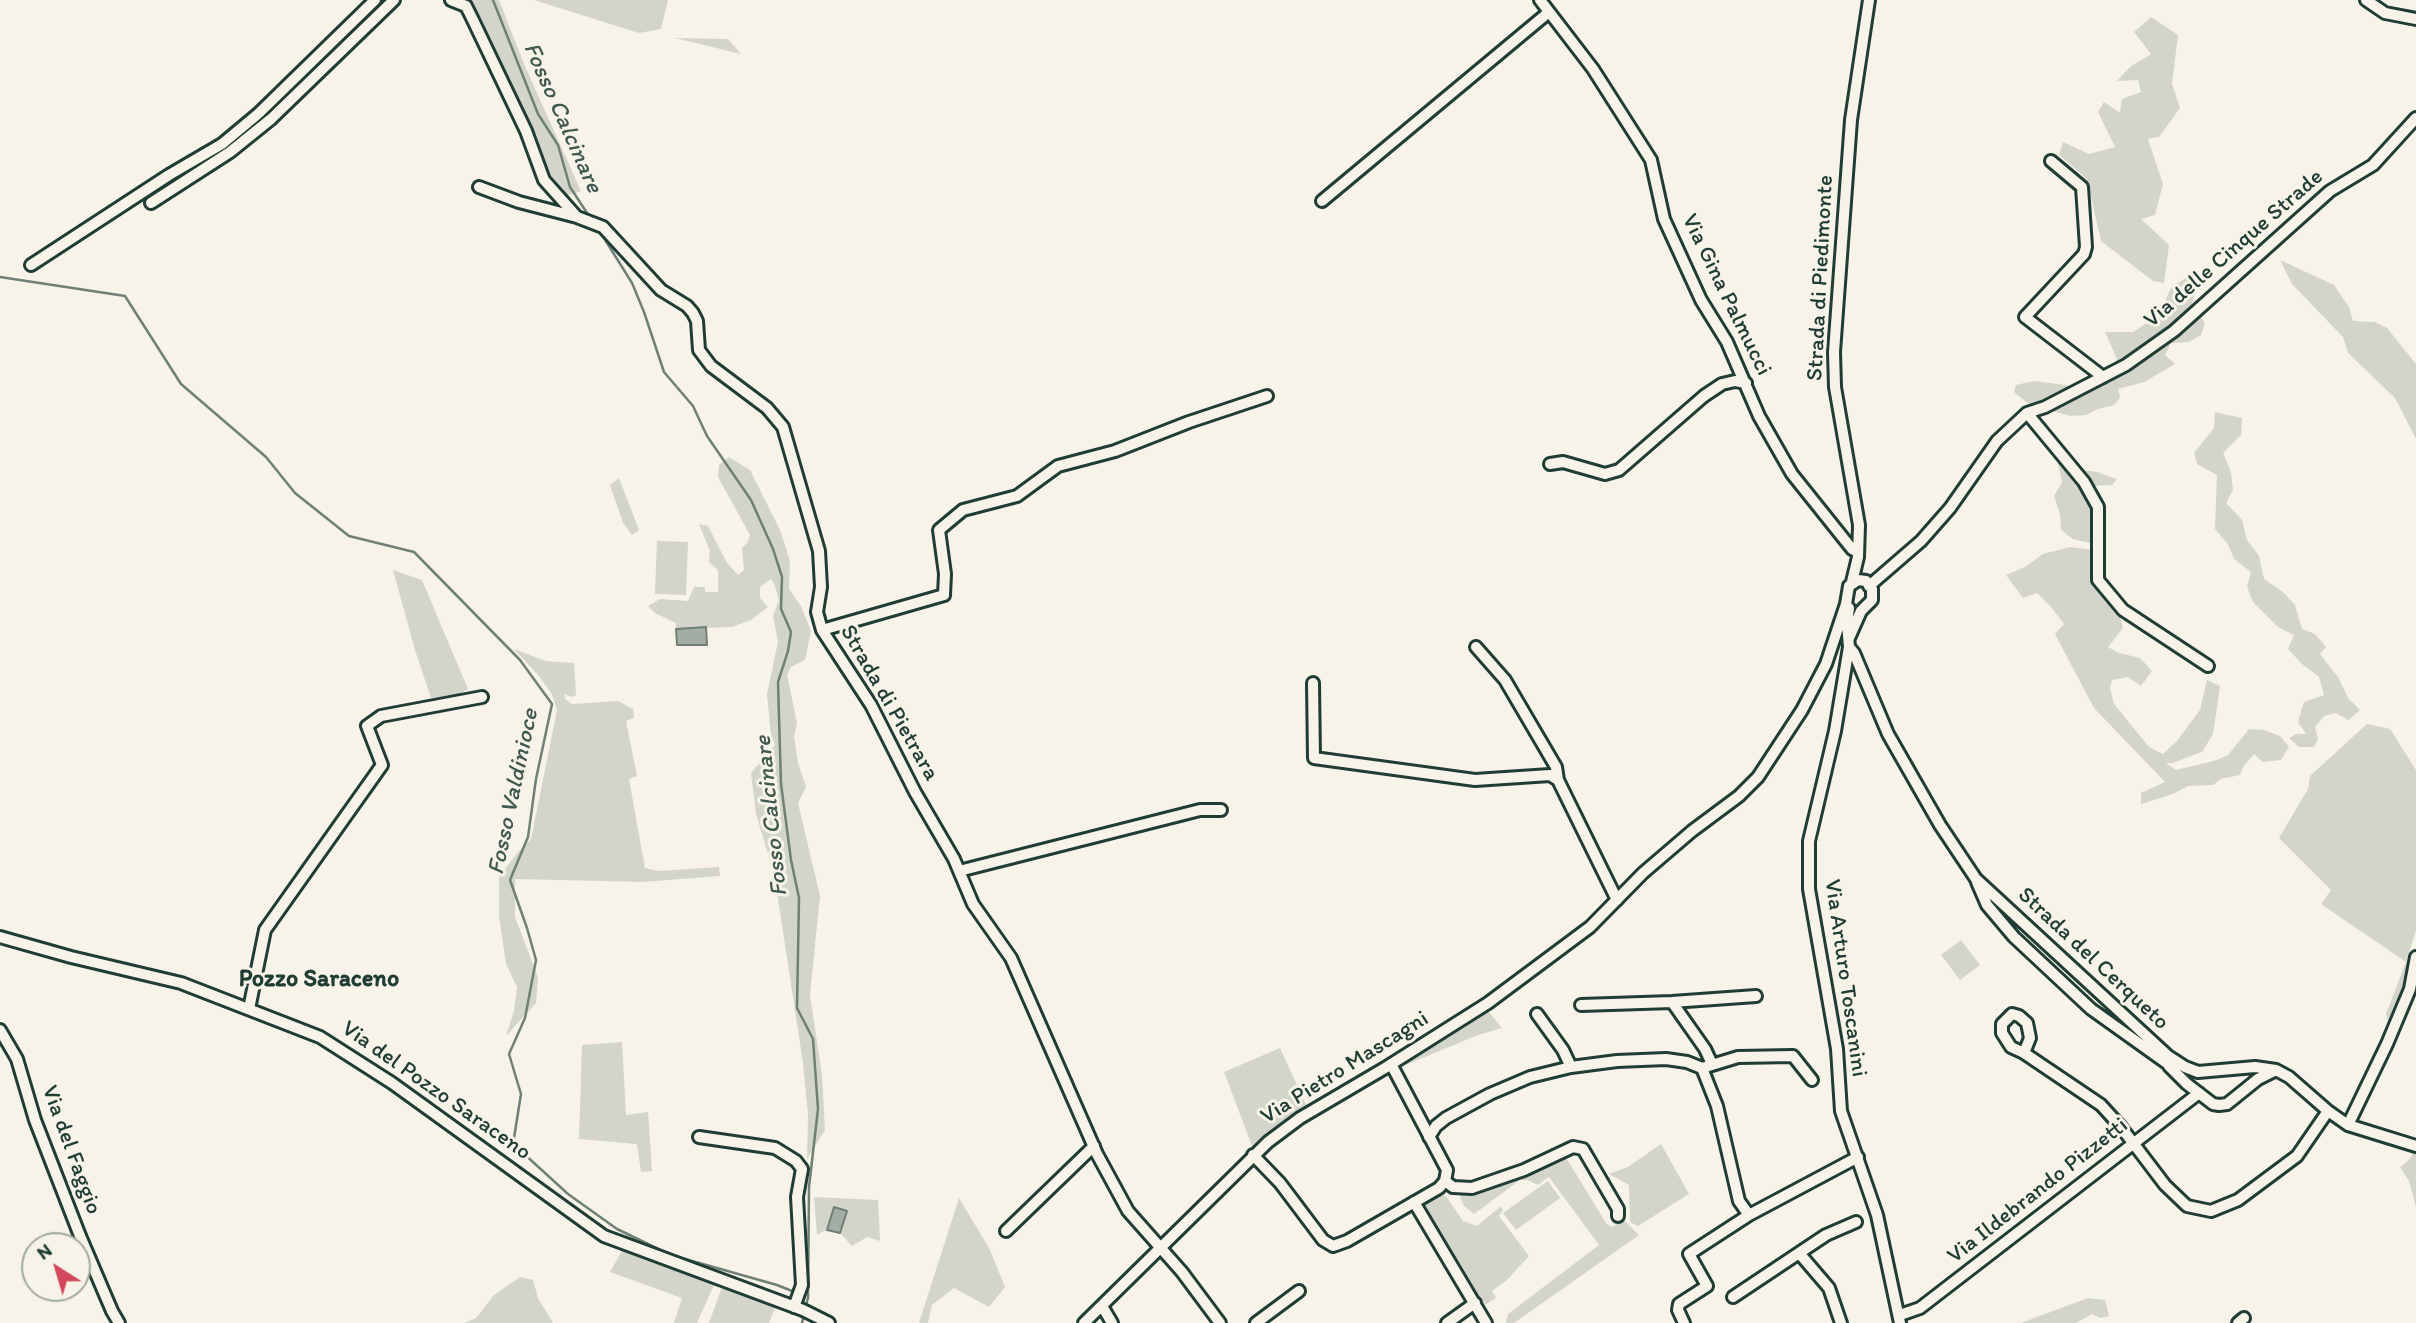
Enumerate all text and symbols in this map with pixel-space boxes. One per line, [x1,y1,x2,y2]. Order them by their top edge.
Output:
water label: Fosso Calcinare [516,38,608,198]
street label: Via delle Cinque Strade [2139,164,2329,334]
street label: Strada di Piedimonte [1802,174,1840,382]
street label: Via Gina Palmucci [1675,210,1777,380]
street label: Strada di Pietrara [833,620,945,786]
water label: Fosso Valdinioce [482,706,546,878]
water label: Fosso Calcinare [749,734,795,898]
street label: Via Arturo Toscanini [1817,877,1873,1079]
street label: Strada del Cerqueto [2011,882,2175,1036]
district label: Pozzo Saraceno [239,966,399,994]
street label: Via Pietro Mascagni [1256,1005,1434,1131]
street label: Via del Pozzo Saraceno [336,1015,536,1167]
street label: Via del Faggio [35,1082,107,1218]
street label: Via Ildebrando Pizzetti [1942,1112,2134,1270]
north arrow [21,1232,91,1302]
text: N [32,1238,56,1264]

